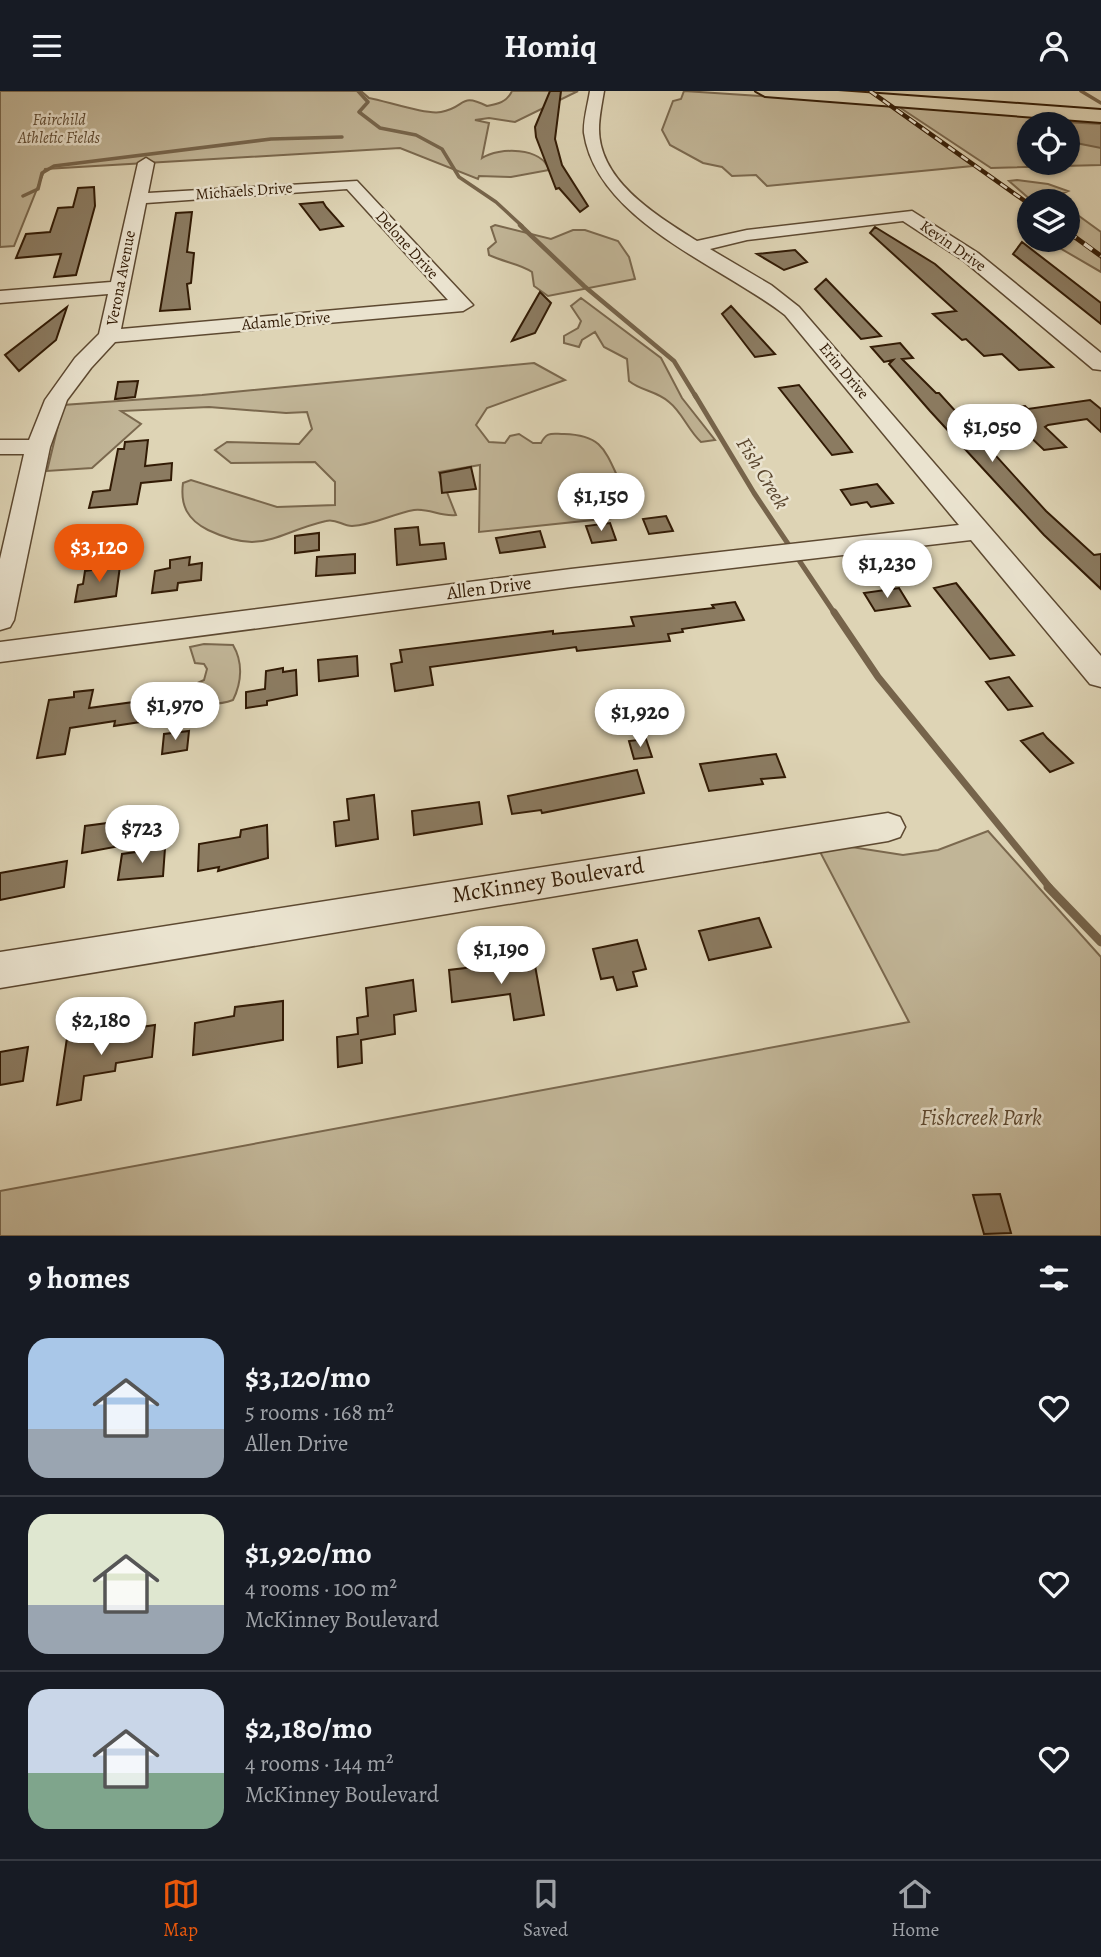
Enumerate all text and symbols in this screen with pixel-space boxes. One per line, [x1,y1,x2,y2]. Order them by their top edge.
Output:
text: Homiq [504,24,597,68]
icon: menu [28,27,66,65]
icon: person [1035,27,1073,65]
park label: Fairchild Athletic Fields [17,109,101,149]
map controls [1017,112,1080,252]
button: locate [1017,112,1080,175]
street label: Michaels Drive [195,177,293,205]
button: layers [1017,189,1080,252]
street label: Delone Drive [370,206,444,284]
street label: Kevin Drive [915,215,991,277]
street label: Verona Avenue [101,228,141,329]
street label: Adamle Drive [240,306,331,336]
street label: Erin Drive [814,338,874,404]
pin: $1,050 [935,405,1049,464]
text: $1,050 [963,411,1021,442]
water label: Fish Creek [730,432,796,514]
pin: $1,150 [544,473,658,533]
text: $1,150 [574,480,628,511]
pin: $3,120 [42,525,156,584]
text: $3,120 [70,531,128,562]
pin: $1,230 [830,540,944,600]
text: $1,230 [858,547,916,578]
street label: Allen Drive [444,570,533,606]
pin: $1,970 [118,683,232,742]
text: $1,970 [146,689,204,720]
pin: $1,920 [583,689,697,749]
text: $1,920 [611,696,669,727]
pin: $723 [101,805,183,865]
text: $723 [121,812,163,843]
street label: McKinney Boulevard [450,849,647,910]
pin: $1,190 [444,927,558,986]
text: $1,190 [473,933,529,964]
pin: $2,180 [44,997,158,1057]
text: $2,180 [72,1004,130,1035]
park label: Fishcreek Park [920,1102,1042,1133]
text: 9 homes [28,1258,130,1298]
icon: filters [1035,1259,1073,1297]
text: $3,120/mo [245,1357,371,1397]
icon: home [84,1366,168,1450]
icon: heart [1035,1389,1073,1427]
text: 5 rooms · 168 m² [245,1397,394,1428]
text: Allen Drive [245,1428,348,1459]
text: $1,920/mo [245,1533,372,1573]
icon: home [84,1542,168,1626]
icon: heart [1035,1565,1073,1603]
text: 4 rooms · 100 m² [245,1573,397,1604]
text: McKinney Boulevard [245,1604,439,1635]
text: $2,180/mo [245,1708,372,1748]
icon: home [84,1717,168,1801]
icon: heart [1035,1740,1073,1778]
text: 4 rooms · 144 m² [245,1748,393,1779]
text: McKinney Boulevard [245,1779,439,1810]
tab: Map [162,1875,200,1943]
tab: Saved [523,1875,568,1943]
tab: Home [892,1875,939,1943]

